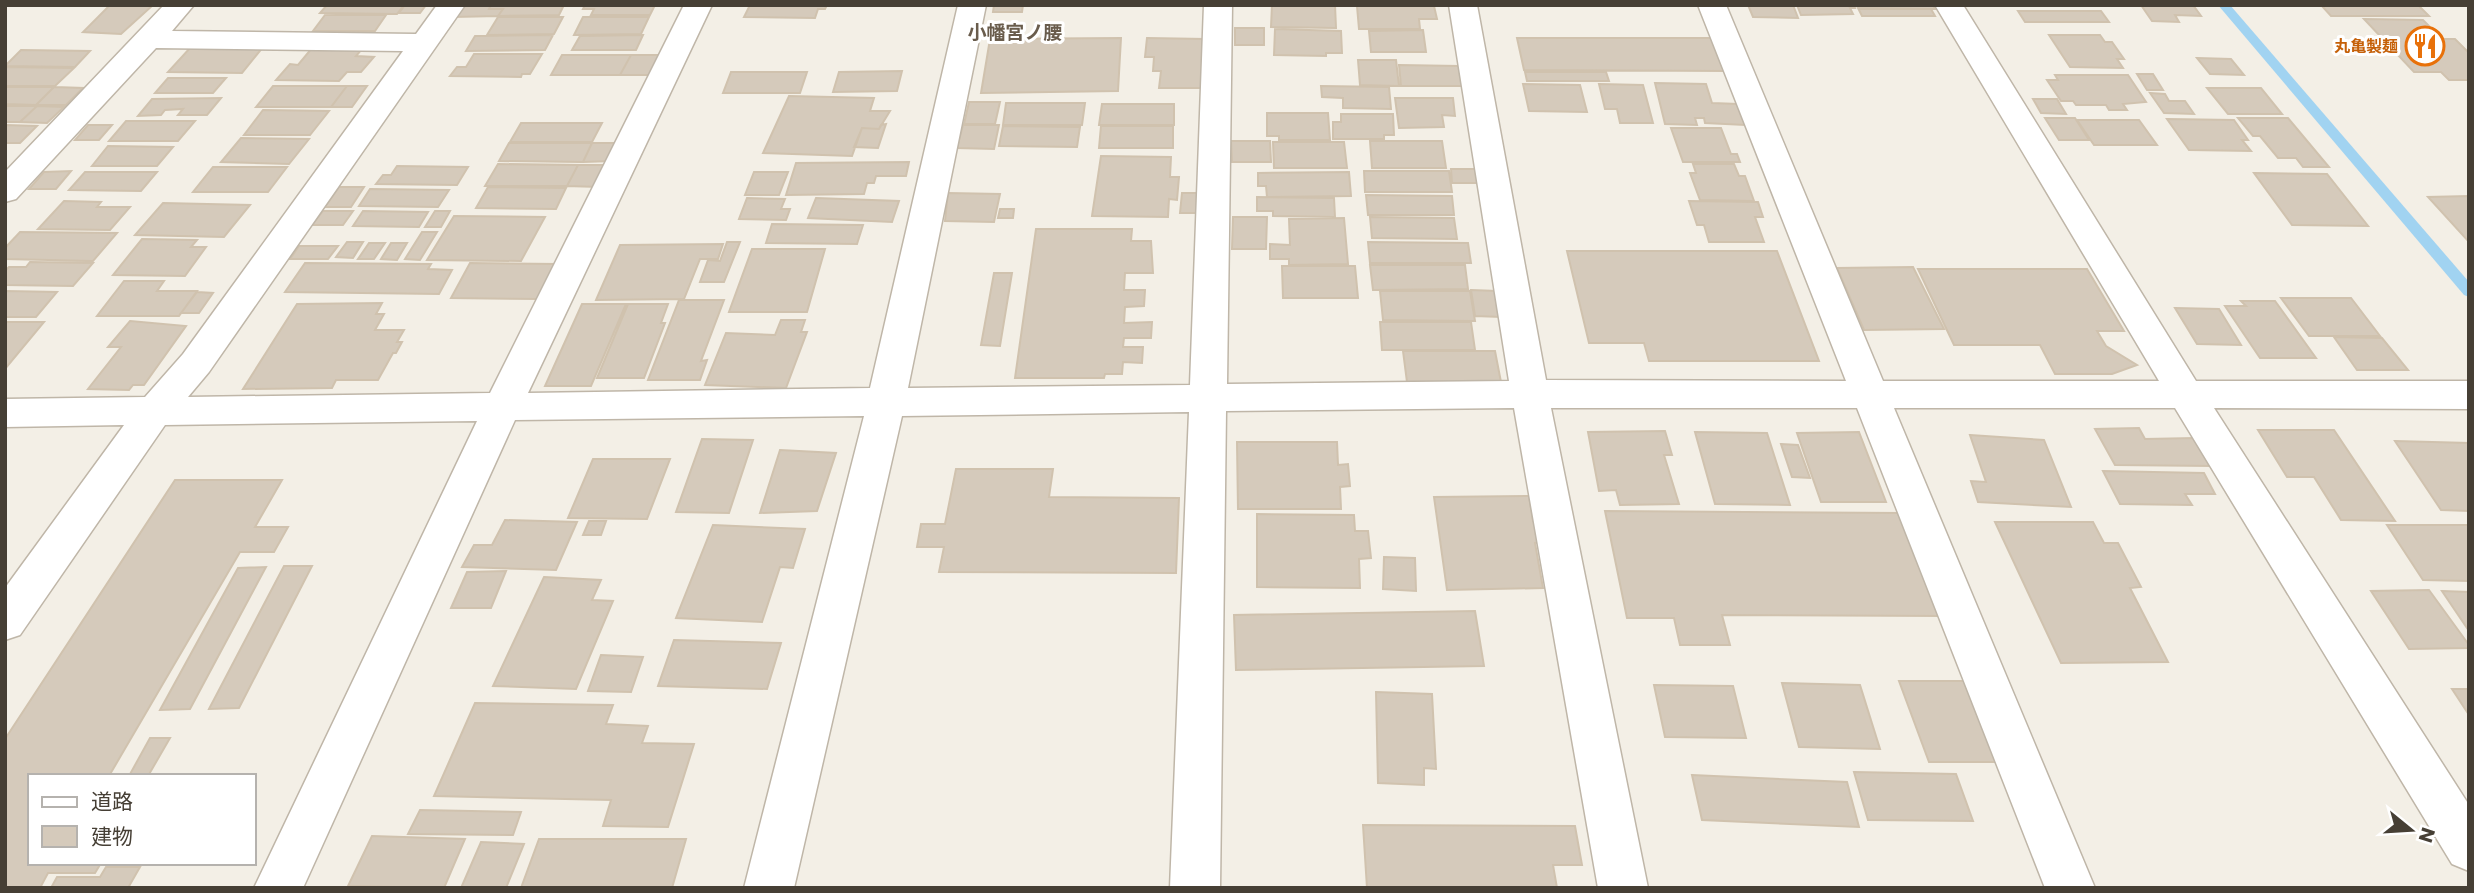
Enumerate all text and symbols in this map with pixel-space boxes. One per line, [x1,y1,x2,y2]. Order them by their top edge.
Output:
district label: 小幡宮ノ腰 [967,19,1063,46]
restaurant icon: 丸亀製麺 [2404,25,2446,67]
place label: 丸亀製麺 [2334,35,2398,58]
legend [28,774,256,865]
text: 道路 [91,787,133,816]
north arrow [2376,795,2446,865]
text: 建物 [91,822,133,851]
text: N [2412,824,2442,846]

